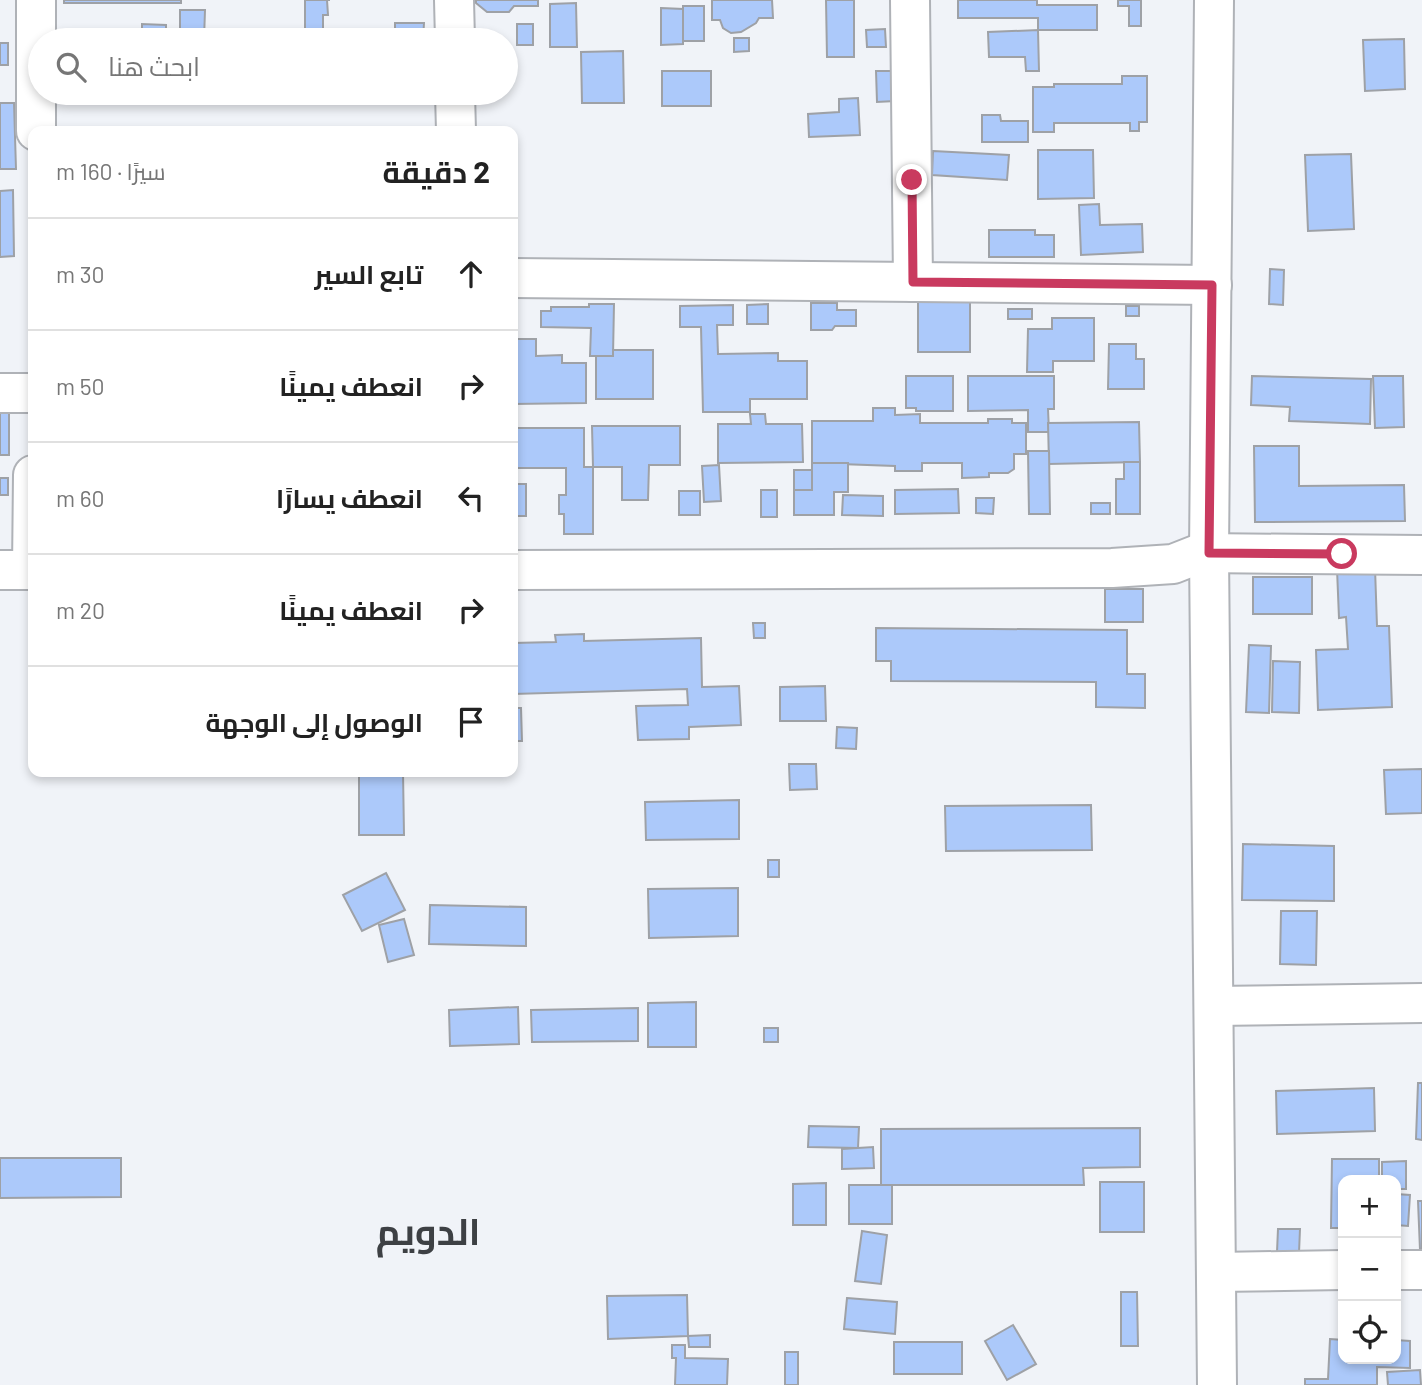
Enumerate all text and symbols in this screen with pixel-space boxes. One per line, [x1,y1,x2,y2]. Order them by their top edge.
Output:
search box [28,28,518,105]
icon: search [52,48,90,86]
text: ابحث هنا [108,50,200,81]
text: 2 دقيقة [382,153,490,189]
text: سيرًا · 160 m [56,157,165,185]
route end [896,164,927,195]
icon: ahead [452,255,490,293]
text: تابع السير [314,258,423,289]
text: 30 m [56,260,104,288]
icon: right [452,367,490,405]
text: انعطف يمينًا [279,370,423,401]
text: 50 m [56,372,104,400]
icon: left [452,479,490,517]
text: انعطف يسارًا [276,482,423,513]
text: 60 m [56,484,104,512]
route start [1326,538,1357,569]
icon: right [452,591,490,629]
text: انعطف يمينًا [279,594,423,625]
text: 20 m [56,596,105,624]
icon: arrive [452,703,490,741]
text: الوصول إلى الوجهة [205,706,423,737]
map controls [1338,1175,1401,1364]
button: + [1338,1175,1401,1238]
district label: الدويم [376,1208,480,1258]
button: − [1338,1238,1401,1301]
button: locate [1338,1301,1401,1364]

